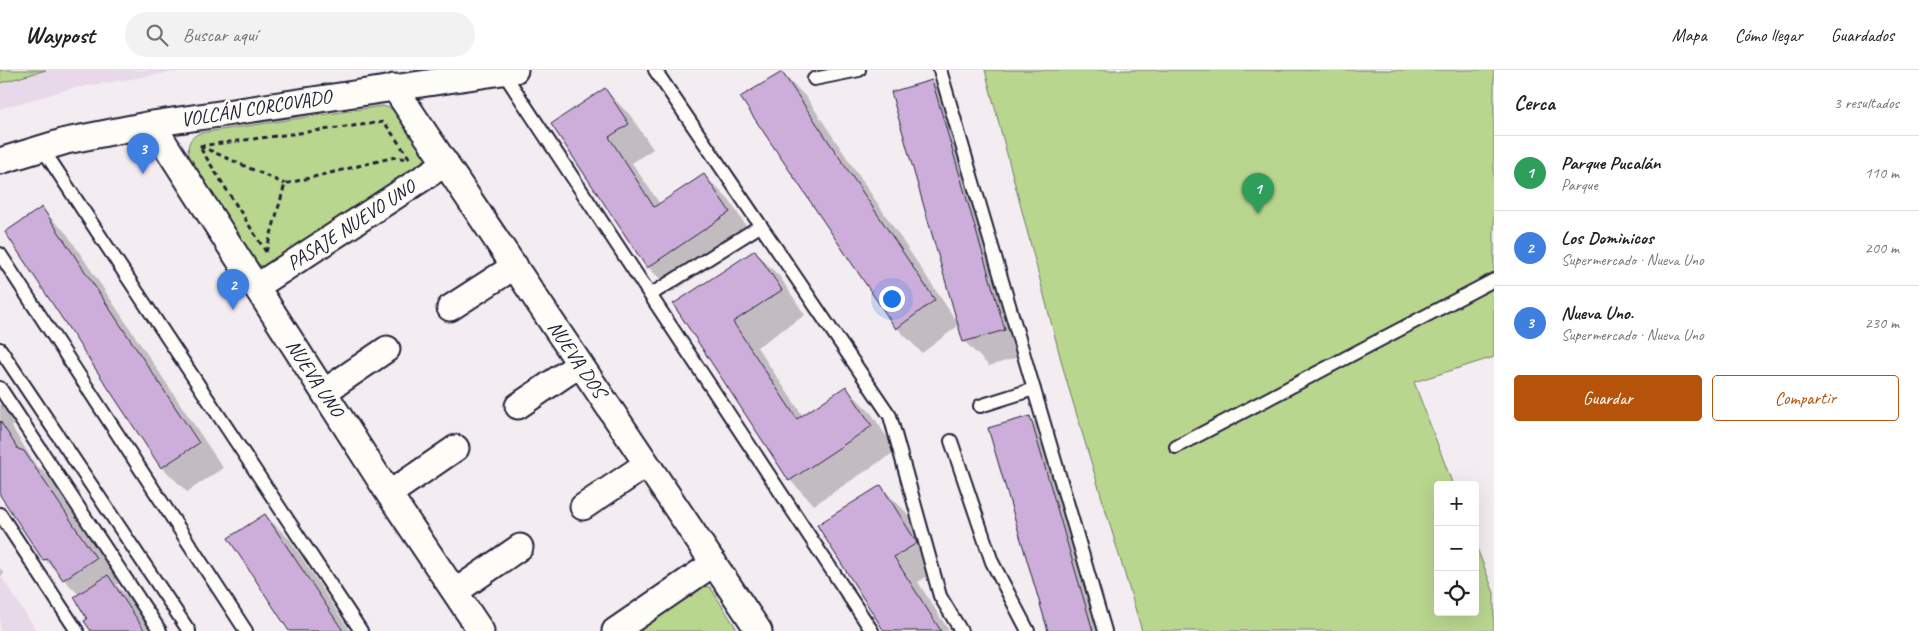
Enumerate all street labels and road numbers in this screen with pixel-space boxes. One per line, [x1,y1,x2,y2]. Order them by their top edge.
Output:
street label: VOLCÁN CORCOVADO [179,83,335,132]
street label: PASAJE NUEVO UNO [282,173,422,276]
street label: NUEVA DOS [542,316,614,406]
street label: NUEVA UNO [281,335,350,423]

